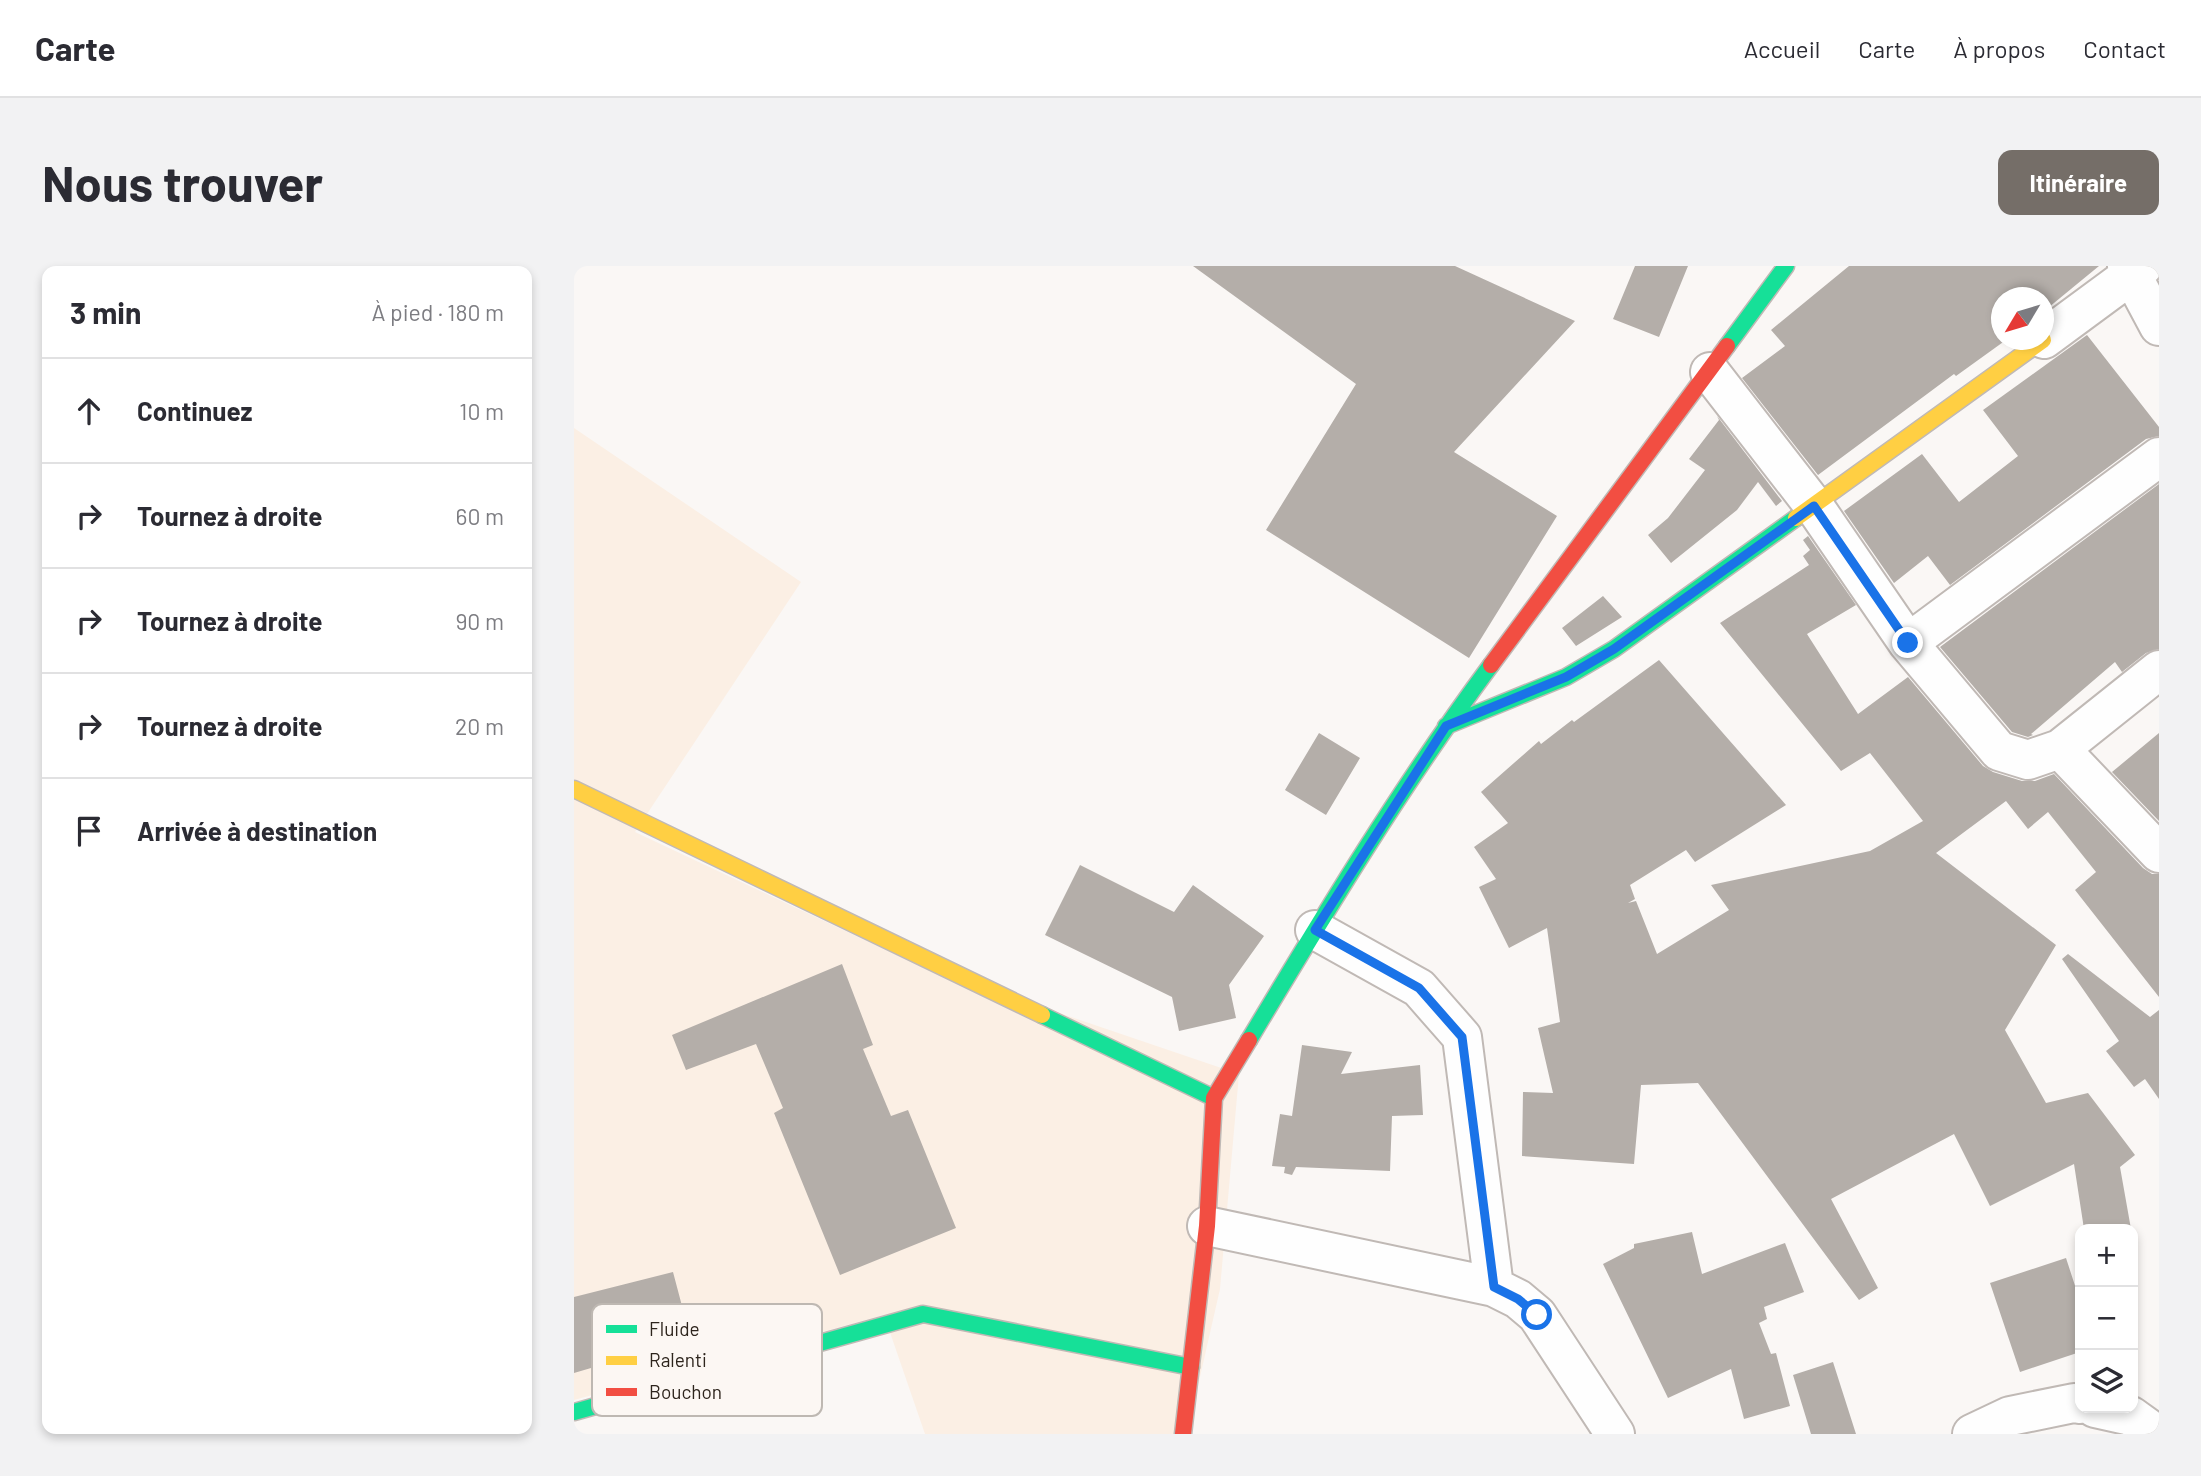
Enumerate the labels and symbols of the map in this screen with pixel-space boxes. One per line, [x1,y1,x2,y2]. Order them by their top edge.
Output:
north arrow [1991,287,2054,350]
route end [1892,627,1923,658]
route start [1521,1299,1552,1330]
legend [592,1304,822,1416]
text: Fluide [649,1317,700,1340]
text: Ralenti [649,1348,707,1371]
text: Bouchon [649,1380,722,1403]

